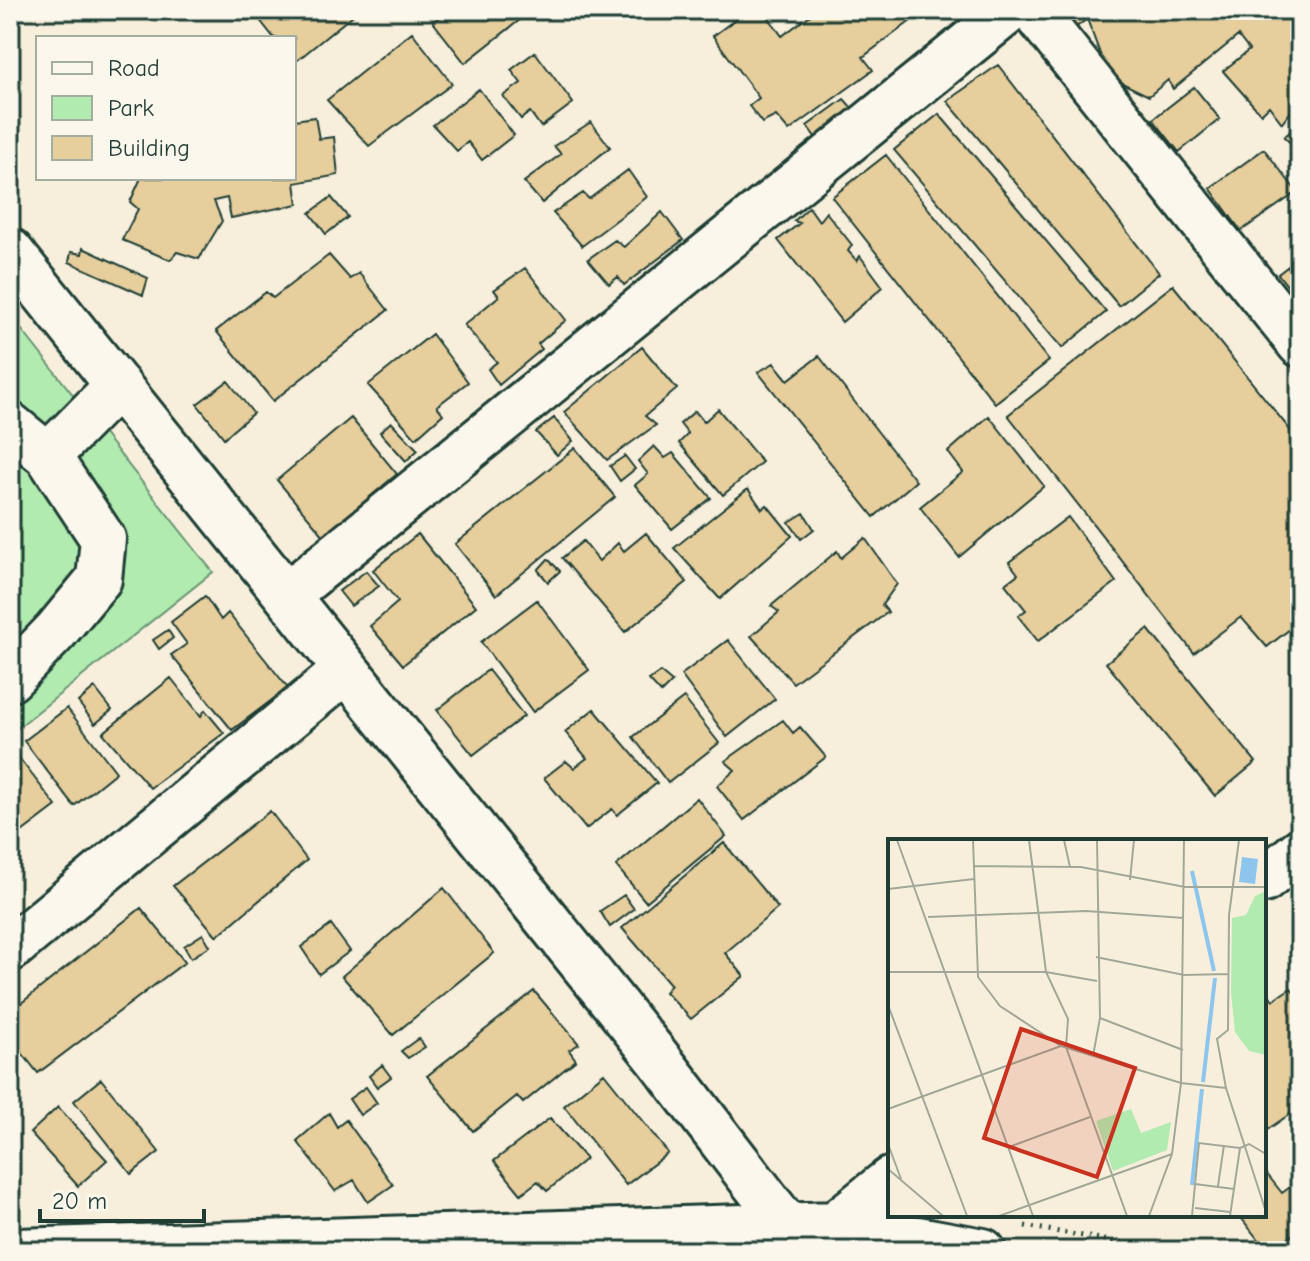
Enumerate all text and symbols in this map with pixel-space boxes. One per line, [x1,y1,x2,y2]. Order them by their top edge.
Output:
legend [36,36,296,180]
text: Road [108,54,160,82]
text: Park [108,94,154,122]
text: Building [108,134,190,162]
inset map [888,839,1266,1217]
scale bar [40,1173,204,1223]
text: 20 m [52,1187,107,1215]

